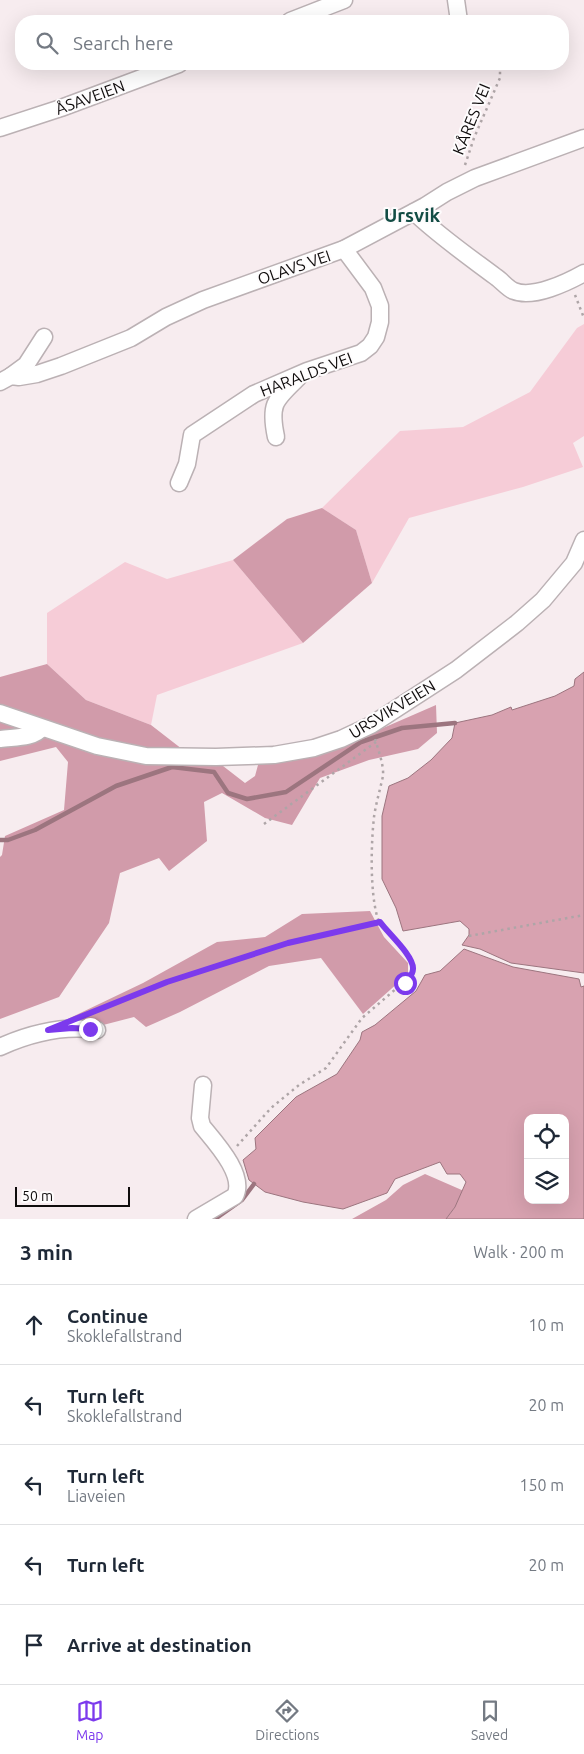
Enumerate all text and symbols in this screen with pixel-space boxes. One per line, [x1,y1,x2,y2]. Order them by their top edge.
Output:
search box [15,15,569,70]
icon: search [33,29,61,57]
text: Search here [73,32,173,54]
street label: ÅSAVEIEN [53,76,127,118]
street label: KÅRES VEI [449,81,493,157]
district label: Ursvik [384,204,440,226]
street label: OLAVS VEI [255,246,333,288]
street label: HARALDS VEI [257,348,355,400]
street label: URSVIKVEIEN [346,676,438,742]
route start [394,972,417,995]
route end [79,1018,102,1041]
map controls [524,1114,569,1204]
button: locate [524,1114,569,1159]
button: layers [524,1159,569,1204]
scale bar [15,1184,130,1207]
text: 50 m [22,1188,53,1204]
text: 3 min [20,1240,73,1264]
text: Walk · 200 m [473,1243,564,1261]
text: Continue [67,1305,148,1327]
icon: ahead [20,1311,48,1339]
text: 10 m [528,1316,564,1334]
text: Skoklefallstrand [67,1327,182,1345]
text: Turn left [67,1385,145,1407]
icon: left [20,1391,48,1419]
text: 20 m [528,1396,564,1414]
text: Skoklefallstrand [67,1407,182,1425]
text: Turn left [67,1465,145,1487]
icon: left [20,1471,48,1499]
text: 150 m [519,1476,564,1494]
text: Liaveien [67,1487,126,1505]
icon: left [20,1551,48,1579]
text: Turn left [67,1554,145,1576]
text: 20 m [528,1556,564,1574]
icon: arrive [20,1631,48,1659]
text: Arrive at destination [67,1634,252,1656]
tab: Map [76,1697,104,1743]
tab: Directions [255,1697,319,1743]
tab: Saved [471,1697,508,1743]

